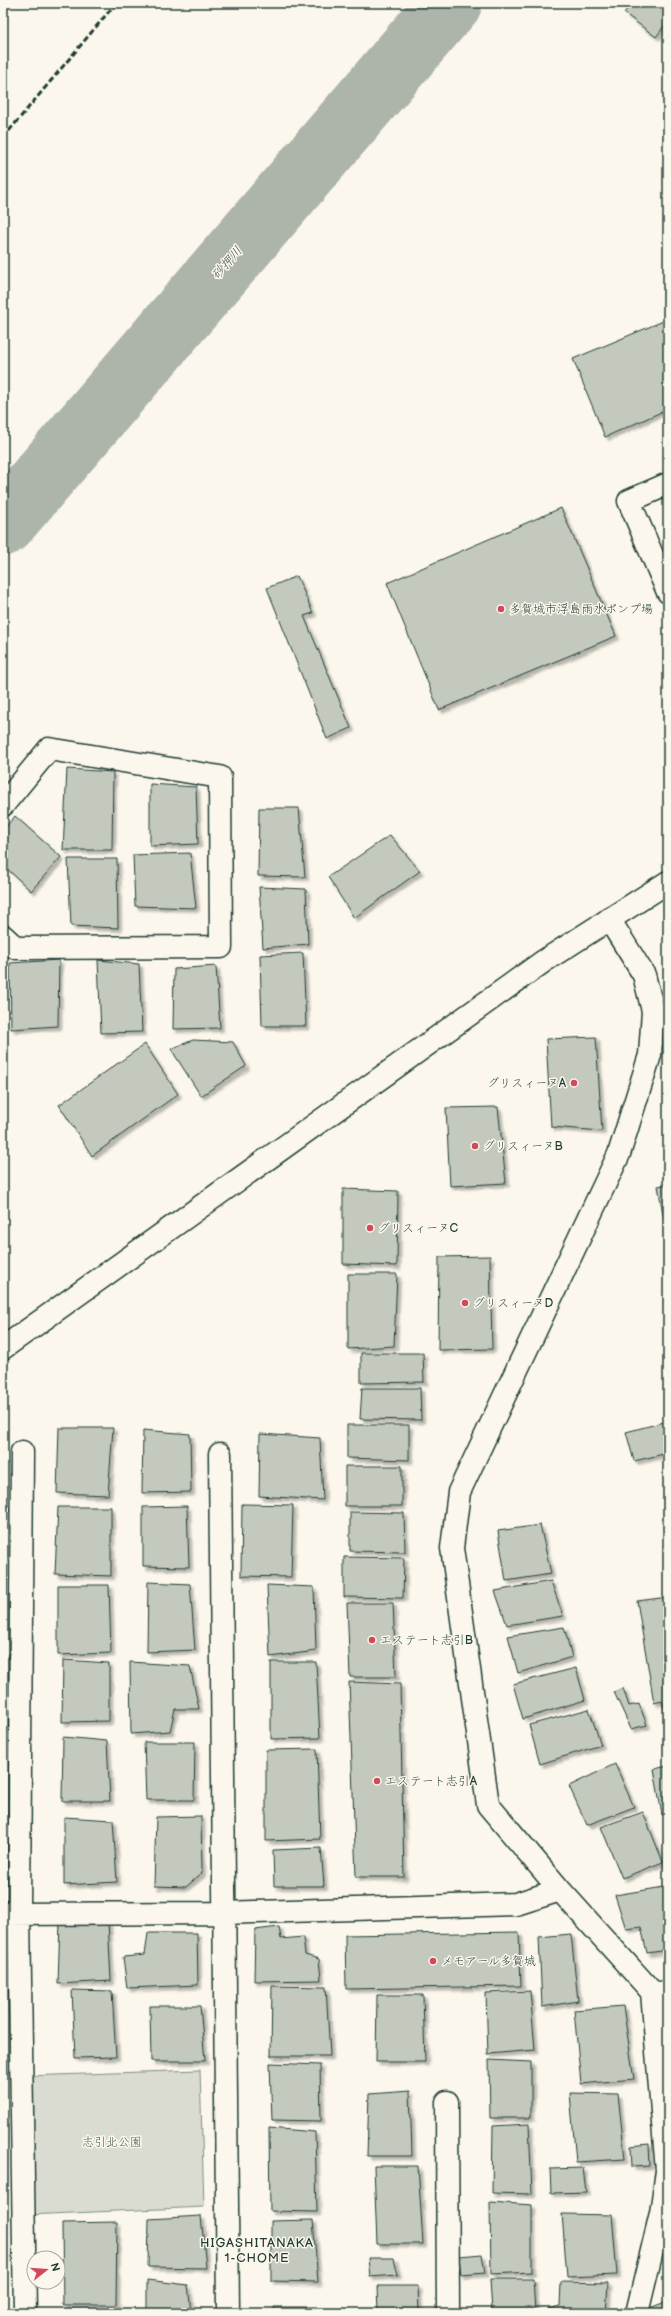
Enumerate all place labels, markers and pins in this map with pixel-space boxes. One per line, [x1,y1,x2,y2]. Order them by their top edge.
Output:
place label: 多賀城市浮島雨水ポンプ場 [509,602,653,617]
marker: 多賀城市浮島雨水ポンプ場 [496,604,506,614]
place label: グリスィーヌA [487,1076,567,1091]
marker: グリスィーヌA [569,1078,579,1088]
place label: グリスィーヌB [483,1139,563,1154]
marker: グリスィーヌB [470,1141,480,1151]
place label: グリスィーヌC [378,1221,459,1236]
marker: グリスィーヌC [365,1223,375,1233]
place label: グリスィーヌD [473,1296,554,1311]
marker: グリスィーヌD [460,1298,470,1308]
place label: エステート志引B [380,1633,473,1648]
marker: エステート志引B [367,1635,377,1645]
place label: エステート志引A [385,1774,478,1789]
marker: エステート志引A [372,1776,382,1786]
place label: メモアール多賀城 [441,1954,536,1969]
marker: メモアール多賀城 [428,1956,438,1966]

